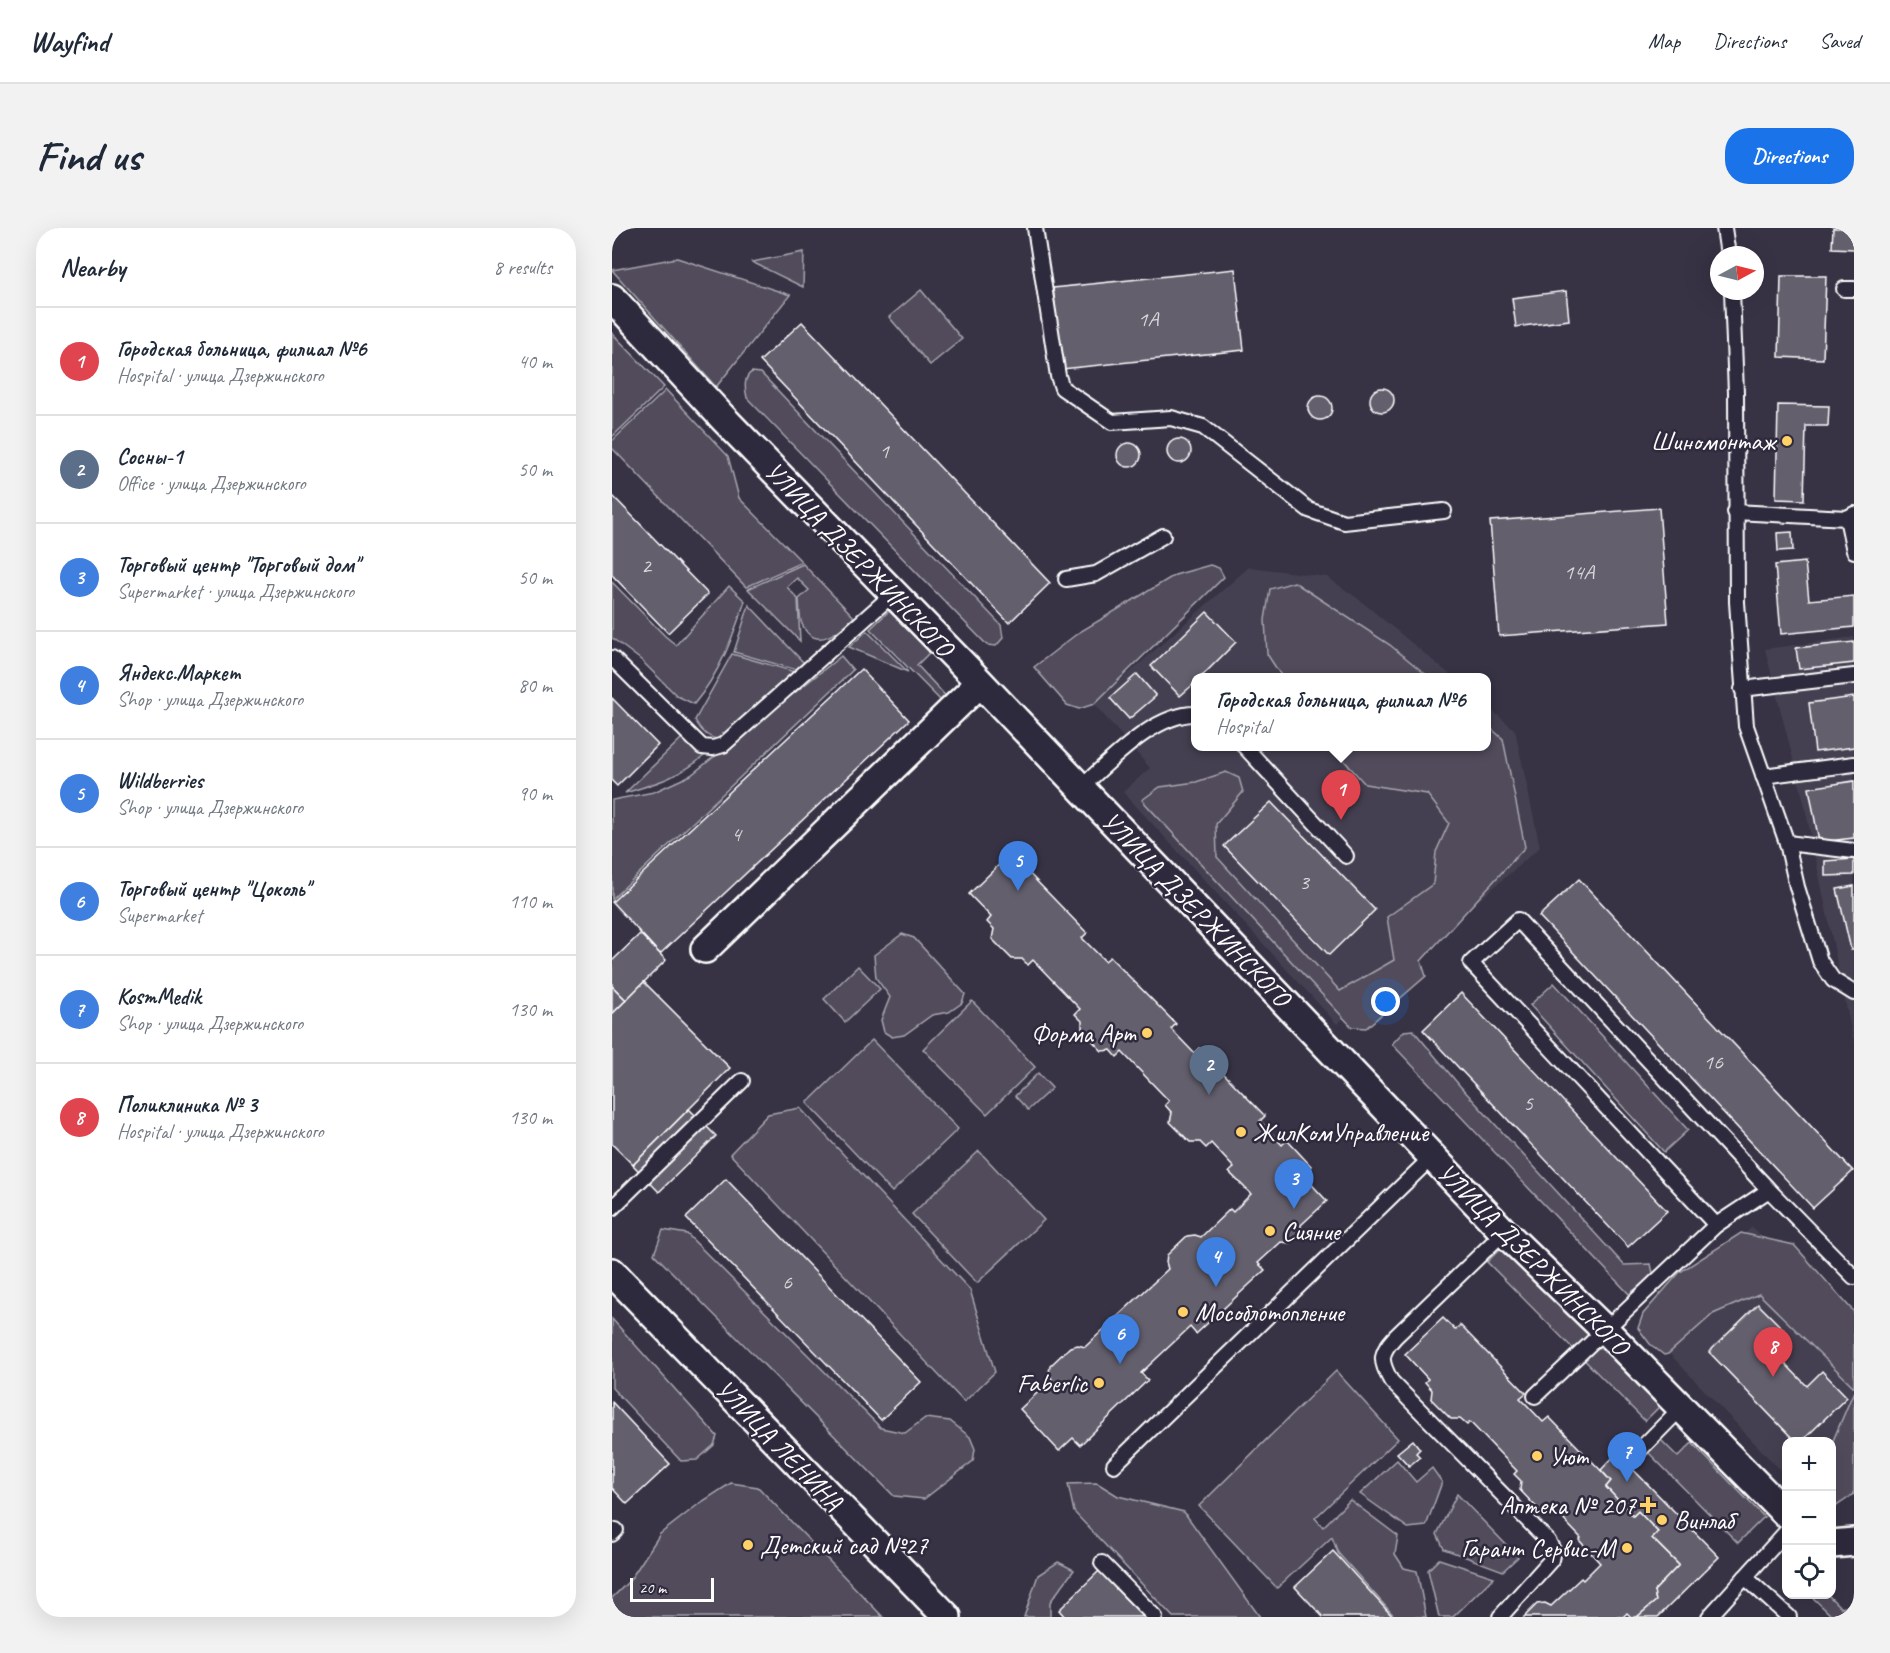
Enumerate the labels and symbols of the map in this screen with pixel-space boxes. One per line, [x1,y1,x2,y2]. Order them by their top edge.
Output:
north arrow [1710,246,1764,300]
house number: 1А [1138,305,1159,333]
place label: Шиномонтаж [1651,425,1778,458]
marker: Шиномонтаж [1780,434,1794,448]
house number: 1 [879,437,890,465]
street label: УЛИЦА ДЗЕРЖИНСКОГО [757,455,963,666]
house number: 2 [641,552,653,580]
house number: 14А [1564,558,1595,586]
pin: 1 [1322,770,1360,820]
street label: УЛИЦА ДЗЕРЖИНСКОГО [1094,805,1300,1016]
house number: 4 [731,820,743,848]
pin: 5 [998,842,1038,891]
house number: 3 [1299,868,1311,896]
your location [1371,987,1400,1016]
place label: Форма Арт [1031,1017,1137,1050]
marker: Форма Арт [1140,1026,1154,1040]
pin: 2 [1190,1046,1228,1095]
house number: 16 [1703,1048,1724,1076]
house number: 5 [1523,1089,1534,1117]
place label: ЖилКомУправление [1253,1116,1430,1149]
marker: ЖилКомУправление [1234,1125,1248,1139]
street label: УЛИЦА ДЗЕРЖИНСКОГО [1430,1156,1638,1364]
pin: 3 [1274,1160,1314,1209]
place label: Сияние [1282,1215,1342,1248]
marker: Сияние [1263,1224,1277,1238]
pin: 4 [1196,1238,1236,1287]
house number: 6 [782,1268,793,1296]
place label: Мособлотопление [1195,1296,1347,1329]
marker: Мособлотопление [1176,1305,1190,1319]
pin: 6 [1100,1314,1140,1364]
pin: 8 [1754,1328,1792,1377]
place label: Faberlic [1017,1367,1089,1400]
street label: УЛИЦА ЛЕНИНА [708,1373,850,1518]
marker: Faberlic [1092,1376,1106,1390]
pin: 7 [1608,1432,1646,1482]
place label: Уют [1549,1440,1589,1473]
marker: Уют [1530,1449,1544,1463]
place label: Аптека № 207 [1500,1489,1637,1522]
marker: Аптека № 207 [1641,1498,1655,1512]
place label: Винлаб [1674,1504,1739,1537]
marker: Винлаб [1655,1513,1669,1527]
place label: Детский сад №27 [760,1529,929,1562]
place label: Гарант Сервис-М [1461,1532,1617,1565]
marker: Детский сад №27 [741,1538,755,1552]
marker: Гарант Сервис-М [1620,1541,1634,1555]
scale bar [630,1575,714,1602]

